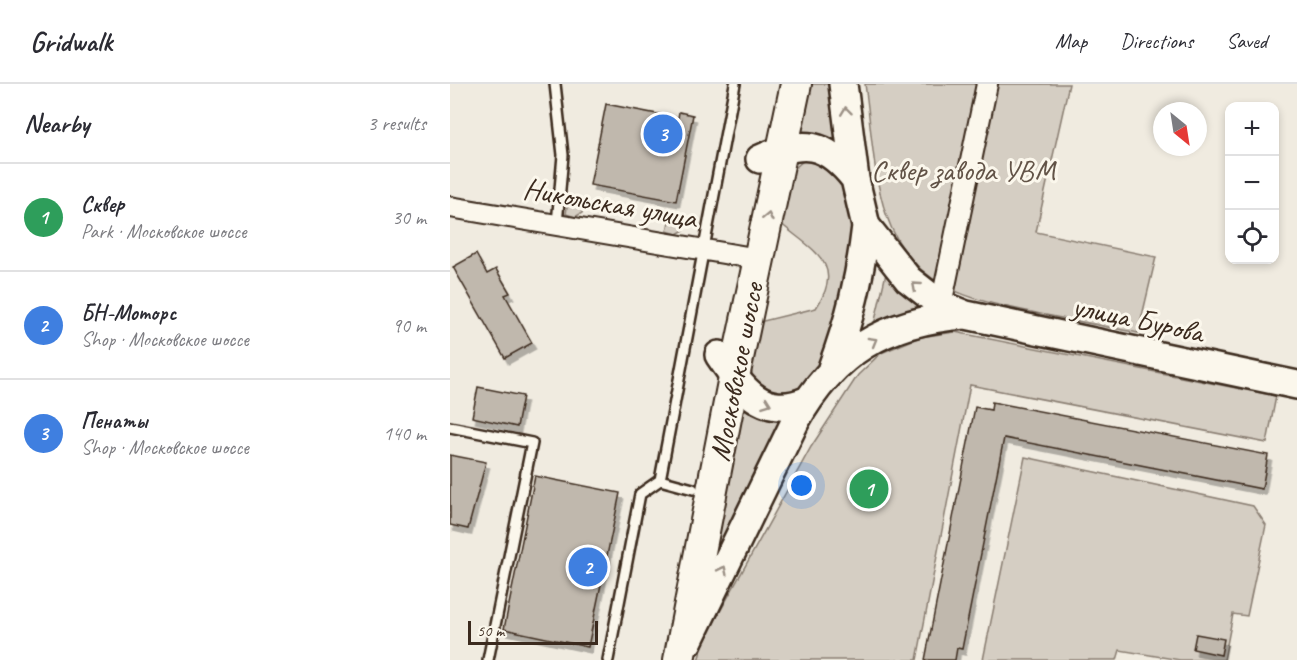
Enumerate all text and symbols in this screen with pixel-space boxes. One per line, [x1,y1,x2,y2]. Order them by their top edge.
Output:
text: Gridwalk [30,24,112,59]
text: Map [1055,28,1087,54]
text: Directions [1120,28,1193,54]
text: Saved [1226,28,1267,54]
north arrow [1153,102,1207,156]
map controls [1225,102,1279,264]
button: + [1225,102,1279,156]
text: Nearby [24,107,89,140]
one-way arrow [841,107,853,116]
text: 3 results [367,111,426,136]
pin: 3 [644,112,682,156]
park label: Сквер завода УВМ [871,151,1057,189]
button: − [1225,156,1279,210]
street label: Никольская улица [520,169,702,237]
text: Сквер [81,191,124,219]
text: 1 [39,205,48,230]
text: 30 m [392,205,426,230]
button: locate [1225,210,1279,264]
one-way arrow [761,212,774,222]
text: Park · Московское шоссе [81,219,247,244]
street label: Московское шоссе [700,278,772,464]
one-way arrow [912,282,923,293]
street label: улица Бурова [1067,286,1210,352]
text: БН-Моторс [81,299,176,327]
text: 2 [39,313,48,338]
text: 90 m [392,313,426,338]
text: Shop · Московское шоссе [81,327,249,352]
one-way arrow [867,337,877,348]
one-way arrow [761,395,772,408]
text: Пенаты [81,407,147,435]
text: 3 [39,421,48,446]
text: 140 m [383,421,426,446]
text: Shop · Московское шоссе [81,435,249,460]
pin: 1 [850,466,888,512]
your location [787,471,816,500]
pin: 2 [568,544,608,590]
one-way arrow [716,565,728,576]
scale bar [468,618,598,646]
text: 50 m [477,621,504,641]

